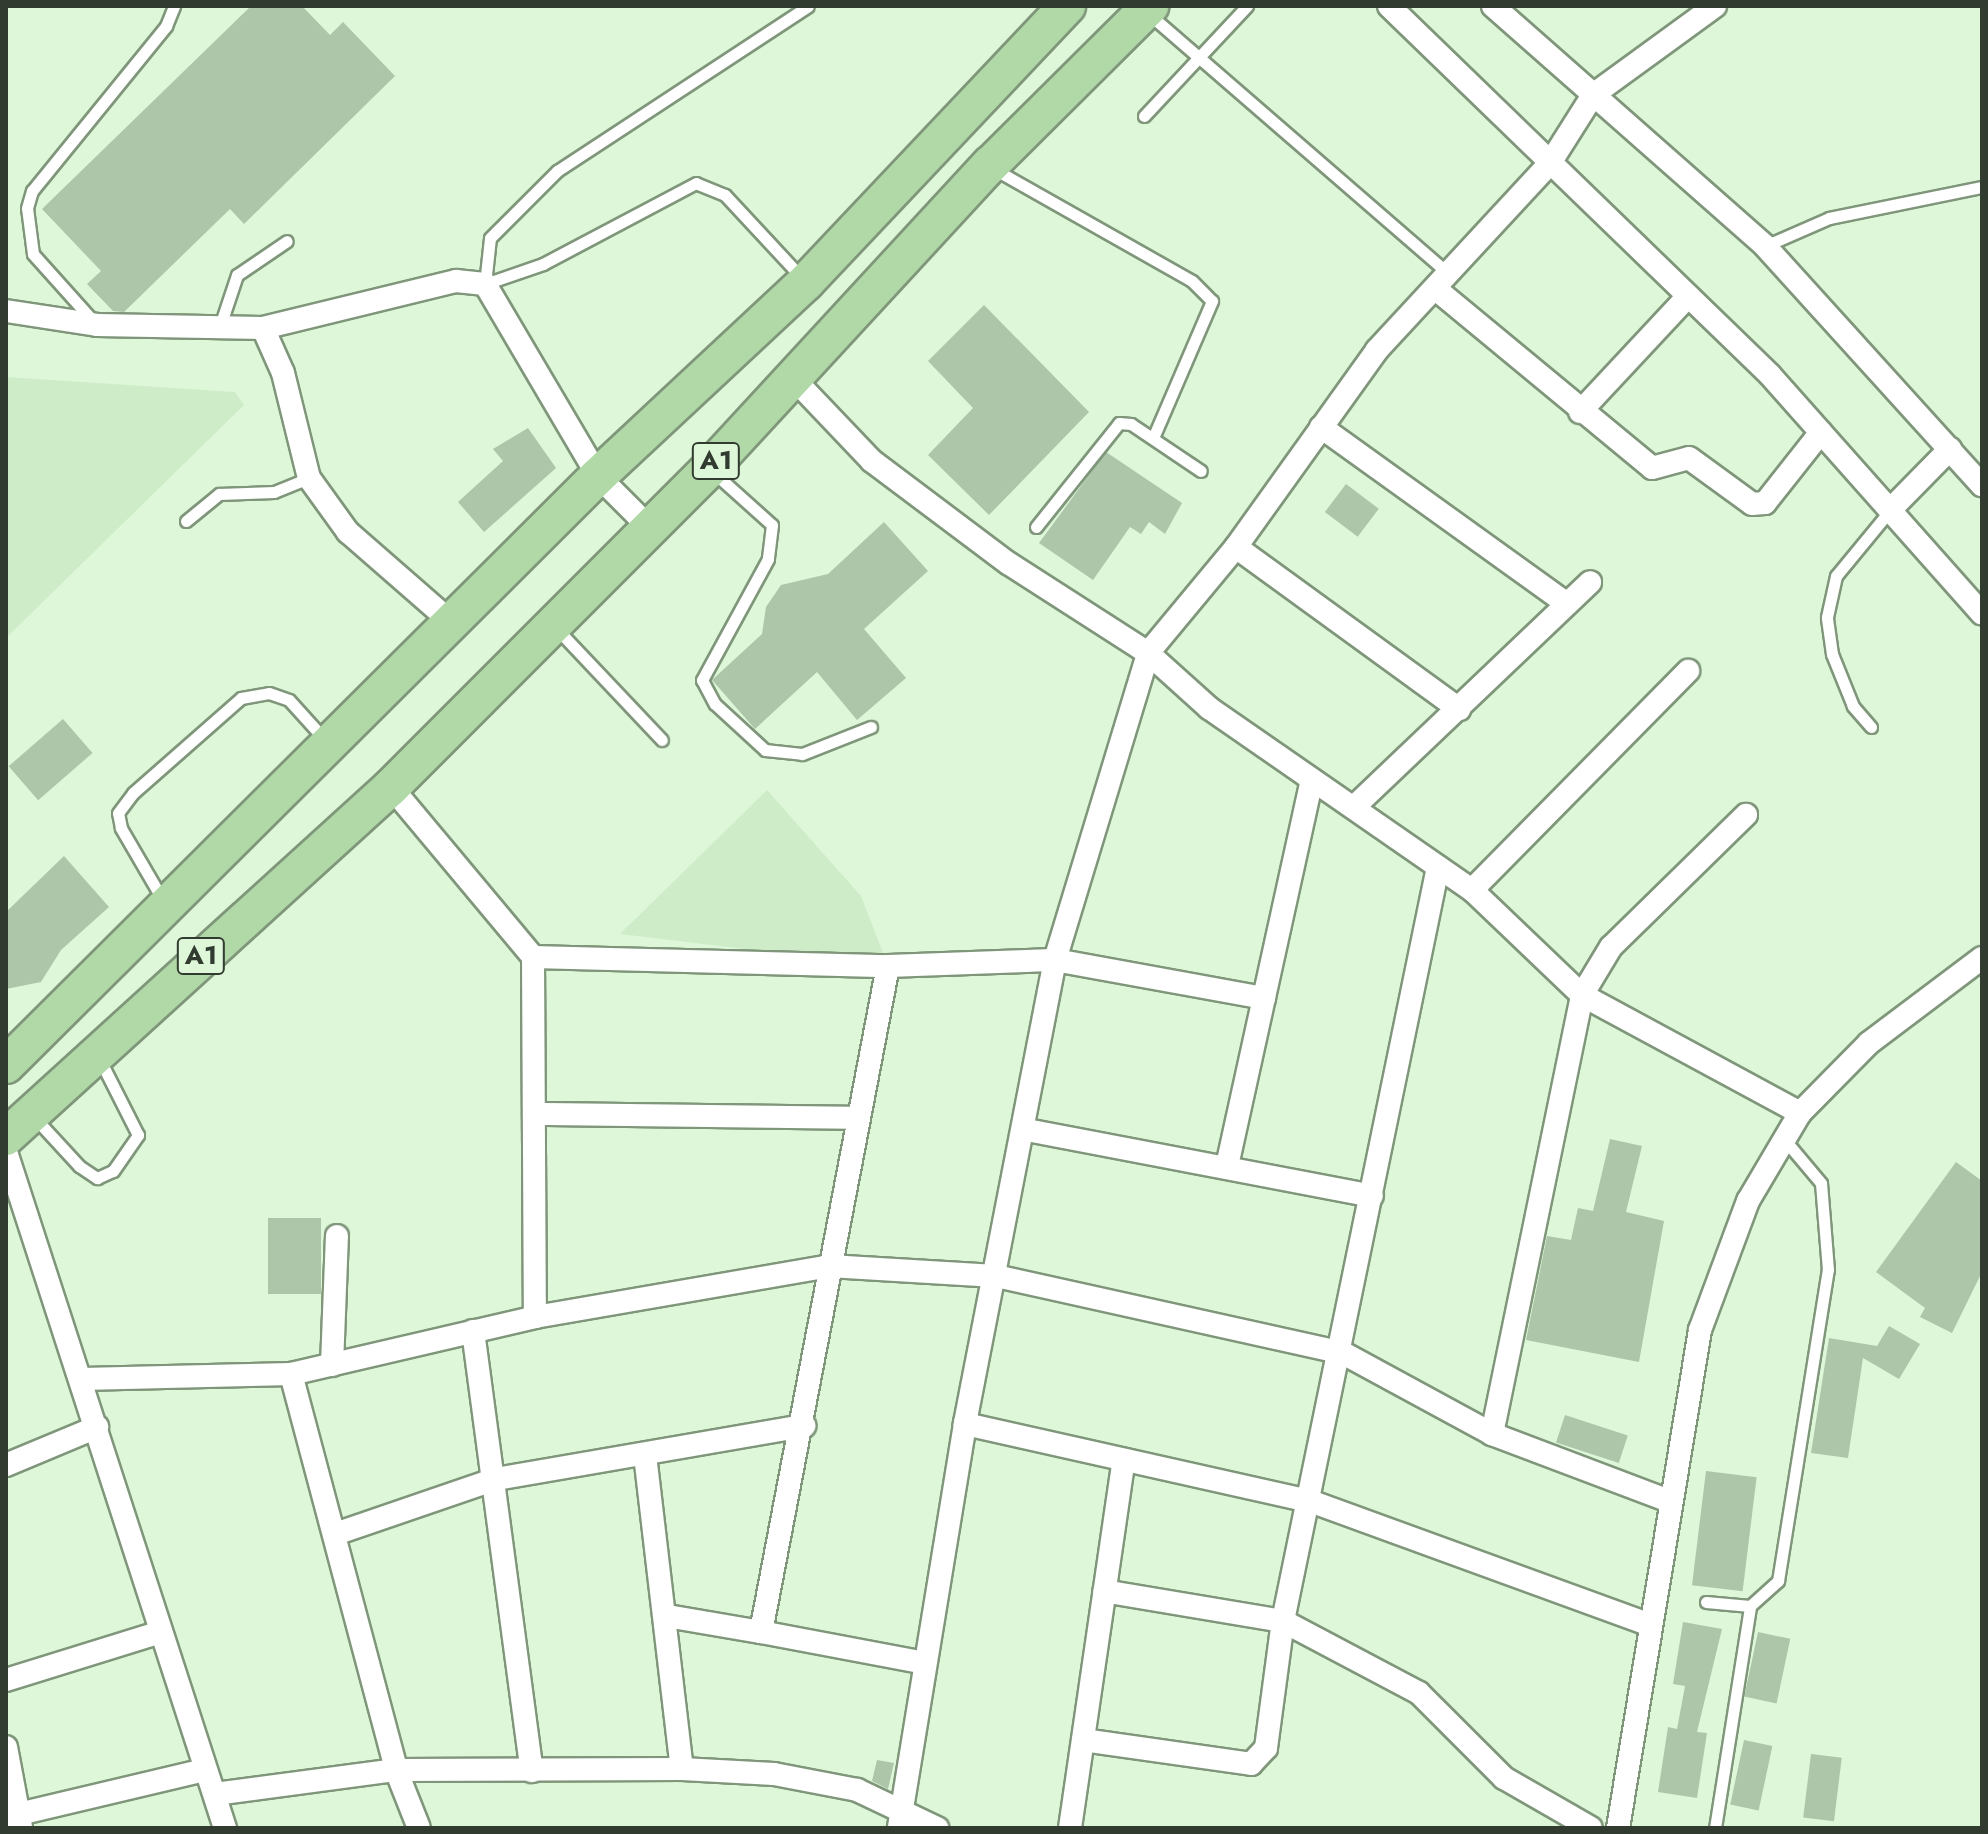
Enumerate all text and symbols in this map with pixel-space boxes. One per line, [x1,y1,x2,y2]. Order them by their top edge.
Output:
road number: A1 [690,439,742,483]
road number: A1 [175,934,227,978]

